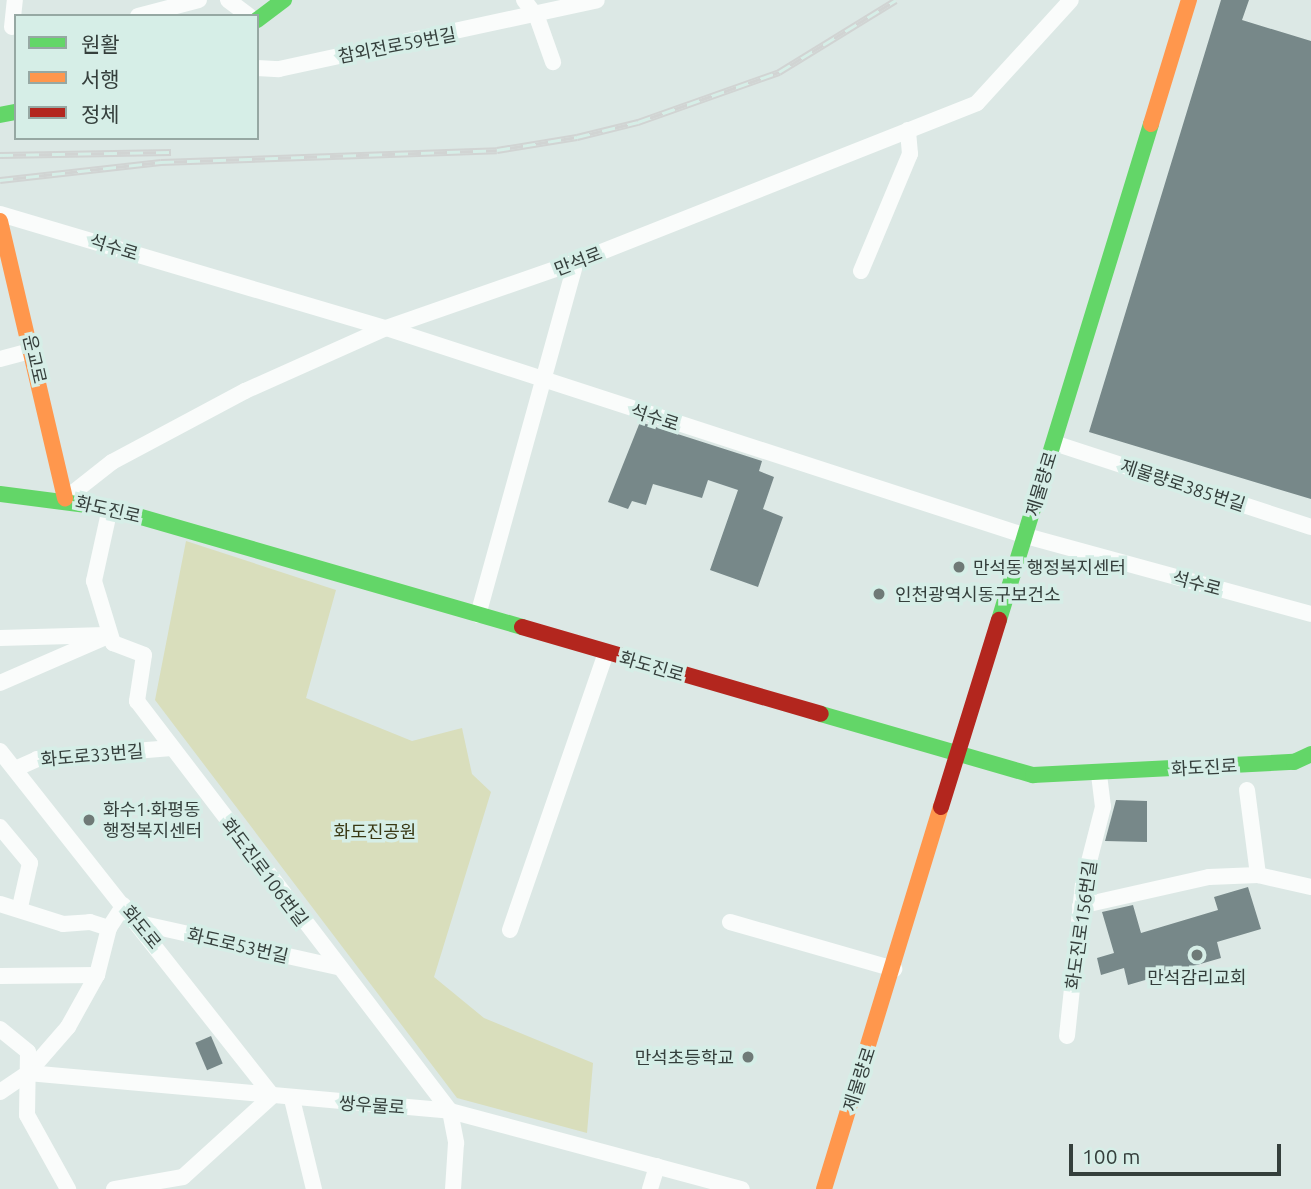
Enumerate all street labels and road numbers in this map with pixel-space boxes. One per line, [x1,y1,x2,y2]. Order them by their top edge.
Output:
street label: 참외전로59번길 [336,23,458,67]
street label: 석수로 [87,229,141,265]
street label: 만석로 [551,242,605,280]
street label: 운교로 [19,332,51,386]
street label: 석수로 [628,399,682,435]
street label: 제물량로 [1021,449,1061,519]
street label: 제물량로385번길 [1118,455,1248,515]
street label: 화도진로 [73,491,143,527]
street label: 석수로 [1170,566,1224,600]
street label: 화도진로 [617,646,687,686]
street label: 화도로33번길 [40,740,144,770]
street label: 화도진로 [1170,754,1238,780]
street label: 화도진로106번길 [217,814,313,930]
street label: 화도진로156번길 [1061,859,1101,991]
street label: 화도로 [118,901,166,953]
street label: 화도로53번길 [185,923,291,967]
street label: 제물량로 [838,1044,880,1114]
street label: 쌍우물로 [338,1092,406,1118]

